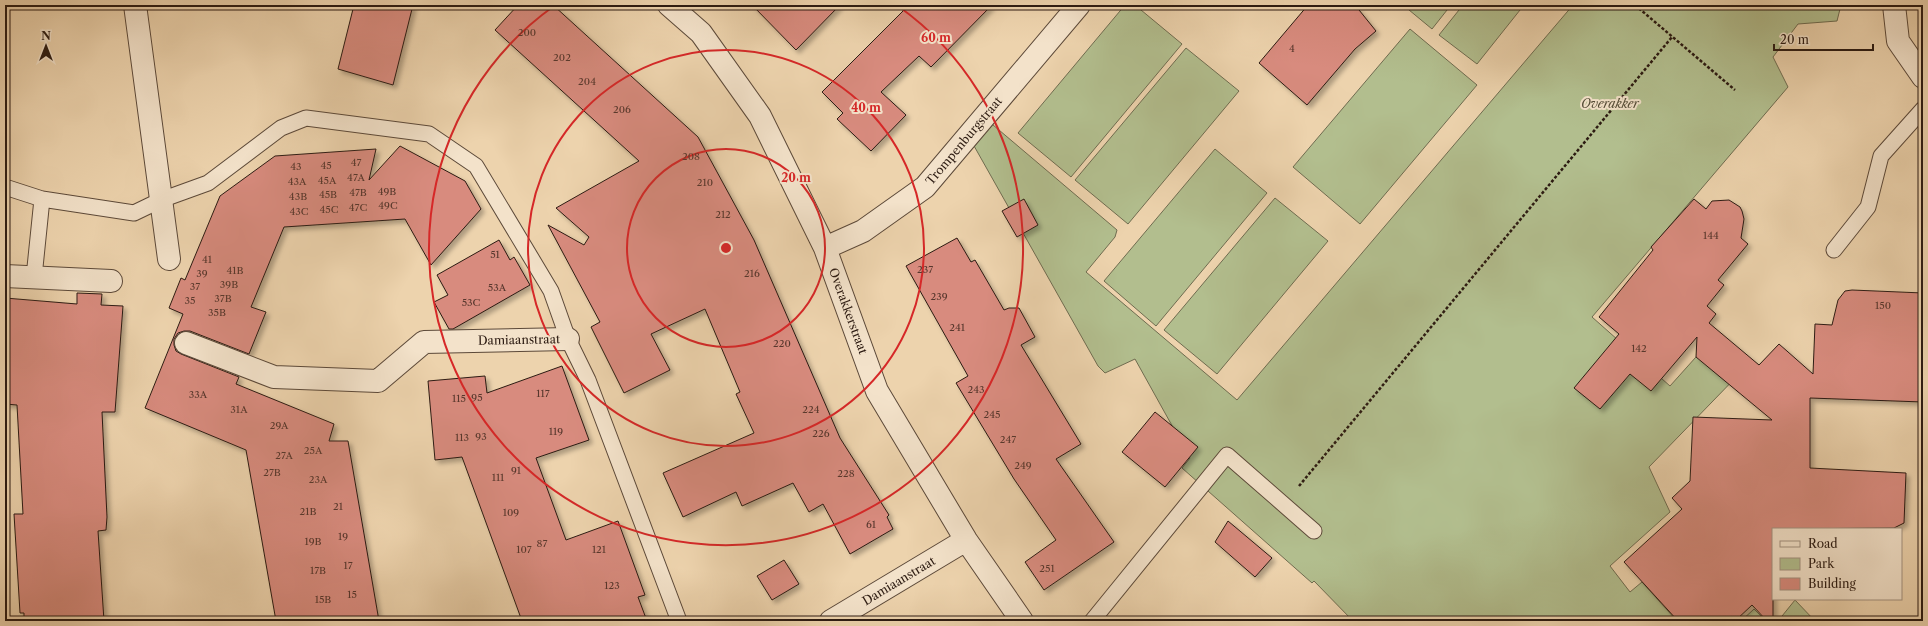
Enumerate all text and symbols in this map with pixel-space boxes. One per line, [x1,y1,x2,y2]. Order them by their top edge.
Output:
north arrow [26,26,66,66]
house number: 200 [518,26,536,39]
scale bar [1774,26,1873,52]
text: N [41,29,51,43]
text: 60 m [921,30,951,45]
text: 20 m [1780,32,1809,47]
house number: 4 [1289,42,1295,55]
house number: 202 [553,51,571,64]
house number: 204 [578,75,596,88]
street label: Trompenburgstraat [922,93,1005,188]
park label: Overakker [1581,96,1640,111]
text: 40 m [851,100,881,115]
house number: 206 [613,103,631,116]
house number: 208 [682,150,700,163]
house number: 47 [351,156,361,169]
house number: 45 [320,159,332,172]
house number: 43 [290,160,302,173]
text: 20 m [781,170,811,185]
house number: 47A [347,171,365,184]
house number: 45A [318,174,337,187]
house number: 43A [288,175,307,188]
house number: 210 [697,176,713,189]
house number: 49B [378,185,396,198]
house number: 47B [349,186,367,199]
house number: 45B [319,188,337,201]
house number: 43B [289,190,307,203]
house number: 49C [378,199,398,212]
house number: 47C [349,201,367,214]
house number: 45C [320,203,339,216]
house number: 43C [290,205,309,218]
house number: 212 [715,208,731,221]
house number: 144 [1703,229,1719,242]
centre of rings [719,241,733,255]
house number: 51 [490,248,501,261]
house number: 41 [202,253,213,266]
house number: 237 [917,263,933,276]
house number: 41B [227,264,243,277]
street label: Overakkerstraat [826,266,871,357]
house number: 39 [196,267,208,280]
house number: 216 [744,267,760,280]
house number: 39B [220,278,238,291]
house number: 37 [190,280,200,293]
house number: 53A [488,281,507,294]
house number: 239 [930,290,948,303]
house number: 37B [214,292,232,305]
house number: 35 [185,294,195,307]
house number: 53C [462,296,481,309]
house number: 150 [1875,299,1891,312]
house number: 35B [208,306,226,319]
house number: 241 [949,321,966,334]
street label: Damiaanstraat [478,331,561,348]
house number: 220 [773,337,791,350]
house number: 142 [1631,342,1647,355]
house number: 243 [967,383,985,396]
house number: 117 [536,387,550,400]
house number: 33A [189,388,208,401]
house number: 95 [471,391,483,404]
house number: 115 [452,392,466,405]
house number: 31A [230,403,248,416]
house number: 224 [802,403,820,416]
house number: 245 [984,408,1000,421]
house number: 29A [270,419,289,432]
house number: 119 [549,425,563,438]
house number: 226 [812,427,830,440]
house number: 93 [475,430,487,443]
house number: 113 [455,431,469,444]
house number: 247 [1000,433,1016,446]
house number: 25A [304,444,323,457]
house number: 27A [275,449,293,462]
house number: 249 [1014,459,1032,472]
house number: 91 [511,464,522,477]
house number: 27B [263,466,281,479]
house number: 228 [837,467,855,480]
house number: 111 [492,471,505,484]
house number: 23A [309,473,328,486]
house number: 21 [333,500,344,513]
house number: 21B [300,505,316,518]
house number: 109 [503,506,519,519]
house number: 61 [866,518,877,531]
legend [1772,528,1902,600]
house number: 19 [338,530,348,543]
house number: 19B [304,535,322,548]
text: Road [1808,536,1838,551]
house number: 87 [537,537,547,550]
house number: 107 [516,543,532,556]
house number: 121 [592,543,607,556]
street label: Damiaanstraat [860,553,939,608]
text: Park [1808,556,1835,571]
house number: 17 [343,559,353,572]
house number: 251 [1039,562,1055,575]
house number: 17B [310,564,326,577]
text: Building [1808,576,1856,591]
house number: 123 [604,579,620,592]
house number: 15 [347,588,357,601]
house number: 15B [315,593,331,606]

